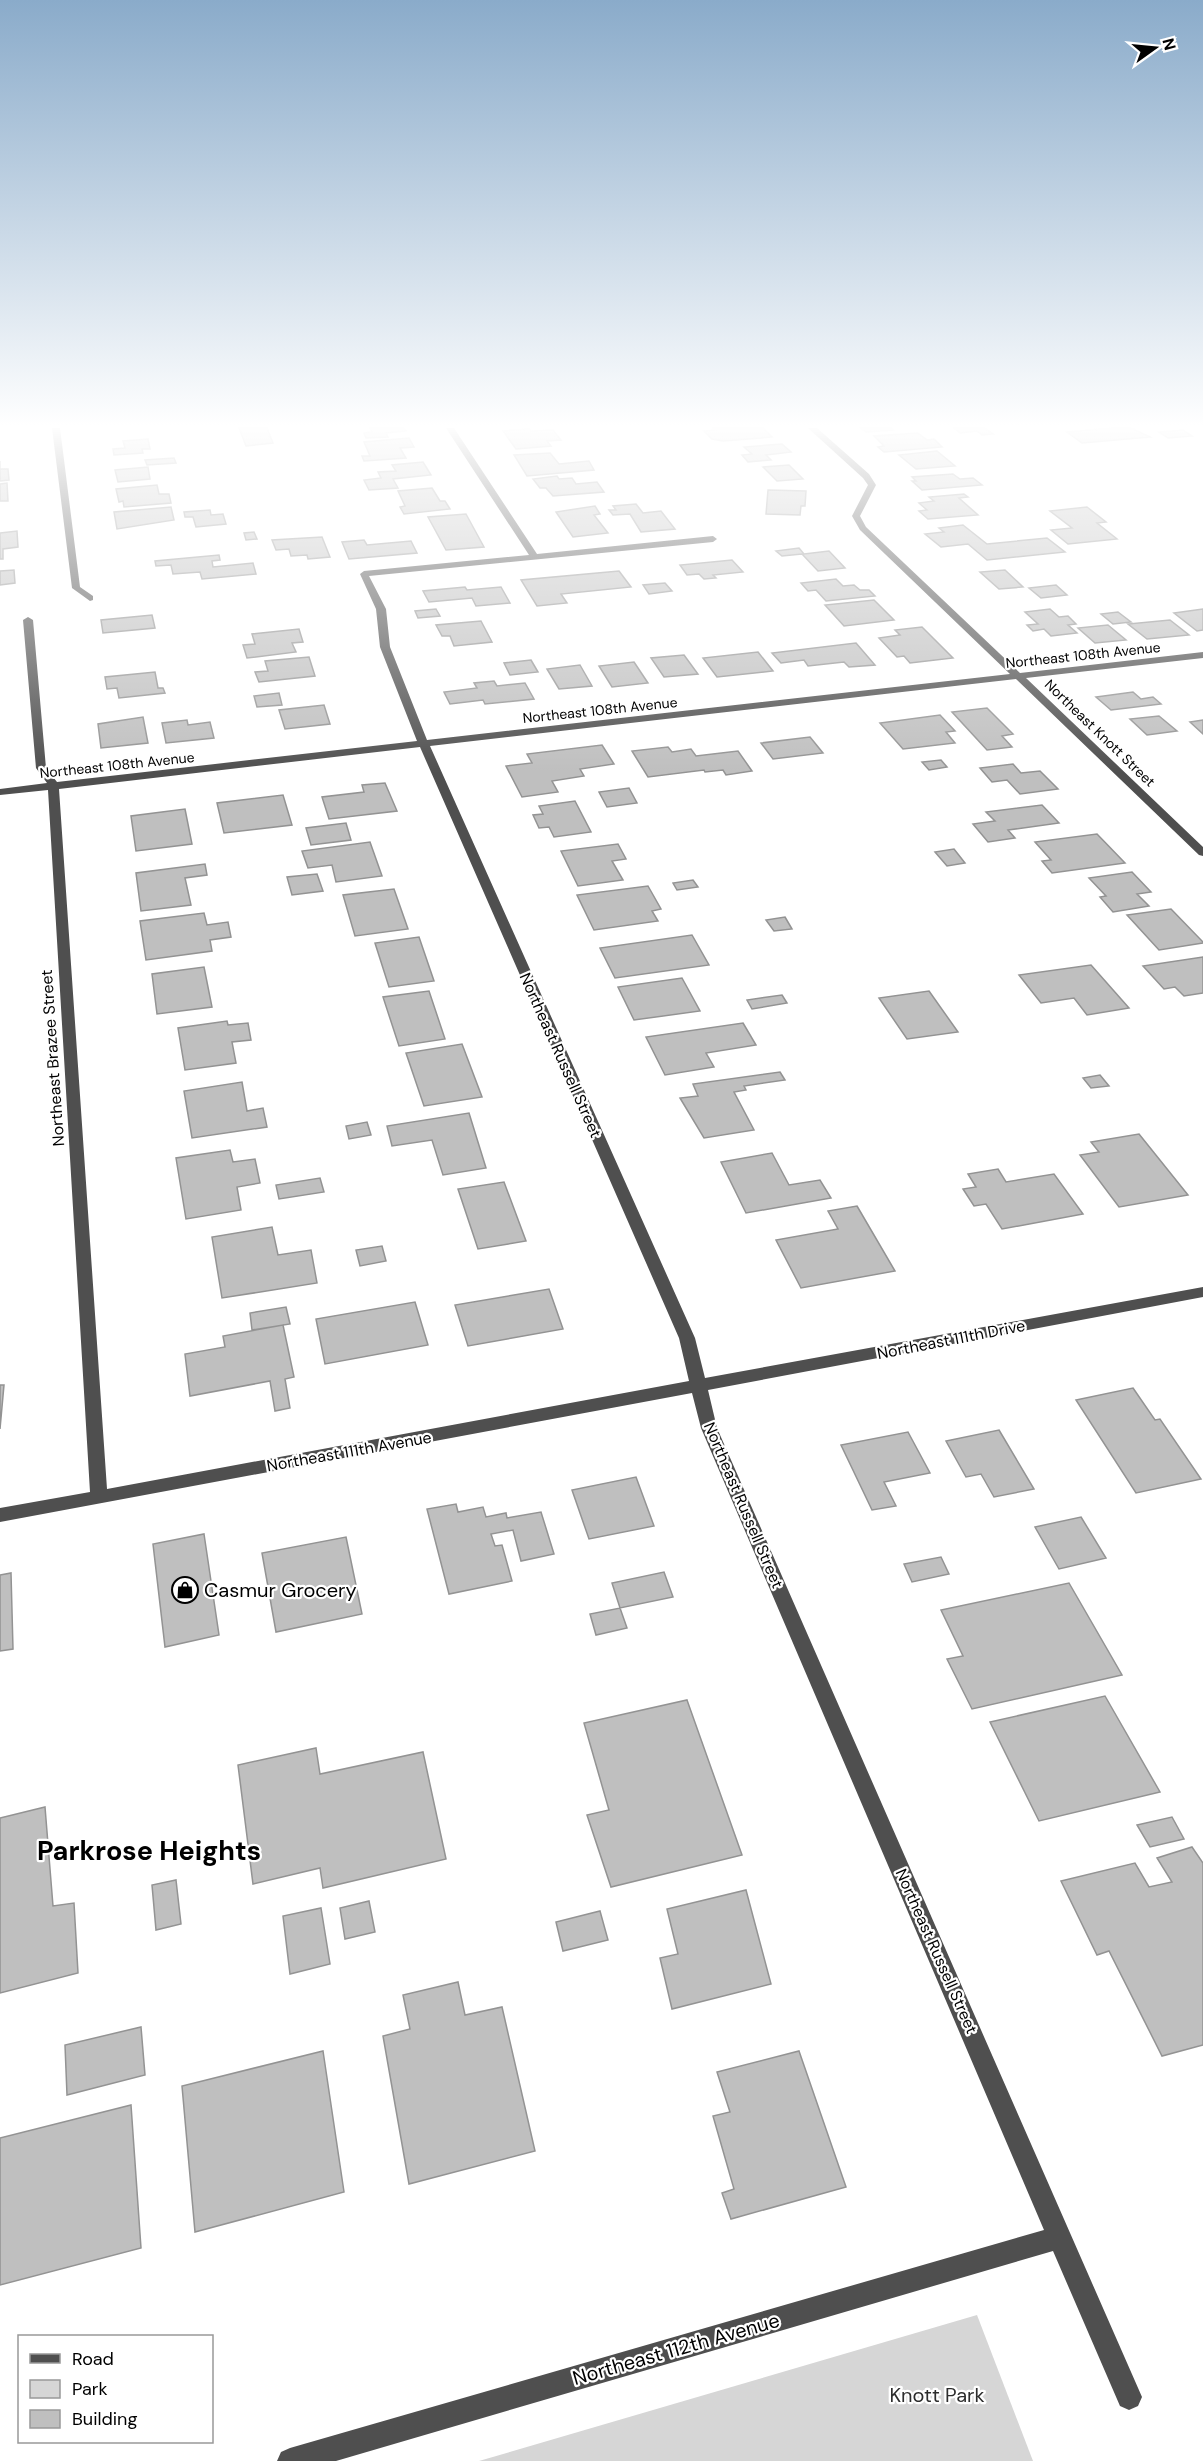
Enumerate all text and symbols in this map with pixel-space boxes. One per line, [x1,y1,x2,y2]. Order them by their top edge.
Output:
north arrow [1125,18,1185,78]
text: N [1157,36,1181,53]
street label: Northeast 108th Avenue [1005,638,1161,672]
street label: Northeast Knott Street [1041,676,1159,790]
street label: Northeast 108th Avenue [522,693,678,727]
street label: Northeast 108th Avenue [39,748,195,782]
street label: Northeast Brazee Street [36,969,69,1147]
street label: Northeast Russell Street [515,969,606,1141]
street label: Northeast 111th Drive [875,1315,1027,1364]
street label: Northeast Russell Street [699,1419,788,1591]
street label: Northeast 111th Avenue [265,1427,433,1476]
shop icon: Casmur Grocery [170,1575,200,1605]
place label: Casmur Grocery [204,1577,357,1603]
district label: Parkrose Heights [37,1833,261,1868]
street label: Northeast Russell Street [891,1865,982,2037]
street label: Northeast 112th Avenue [570,2307,782,2391]
legend [18,2335,213,2443]
text: Road [72,2347,114,2371]
text: Park [72,2377,108,2401]
park label: Knott Park [889,2382,985,2408]
text: Building [72,2407,137,2431]

